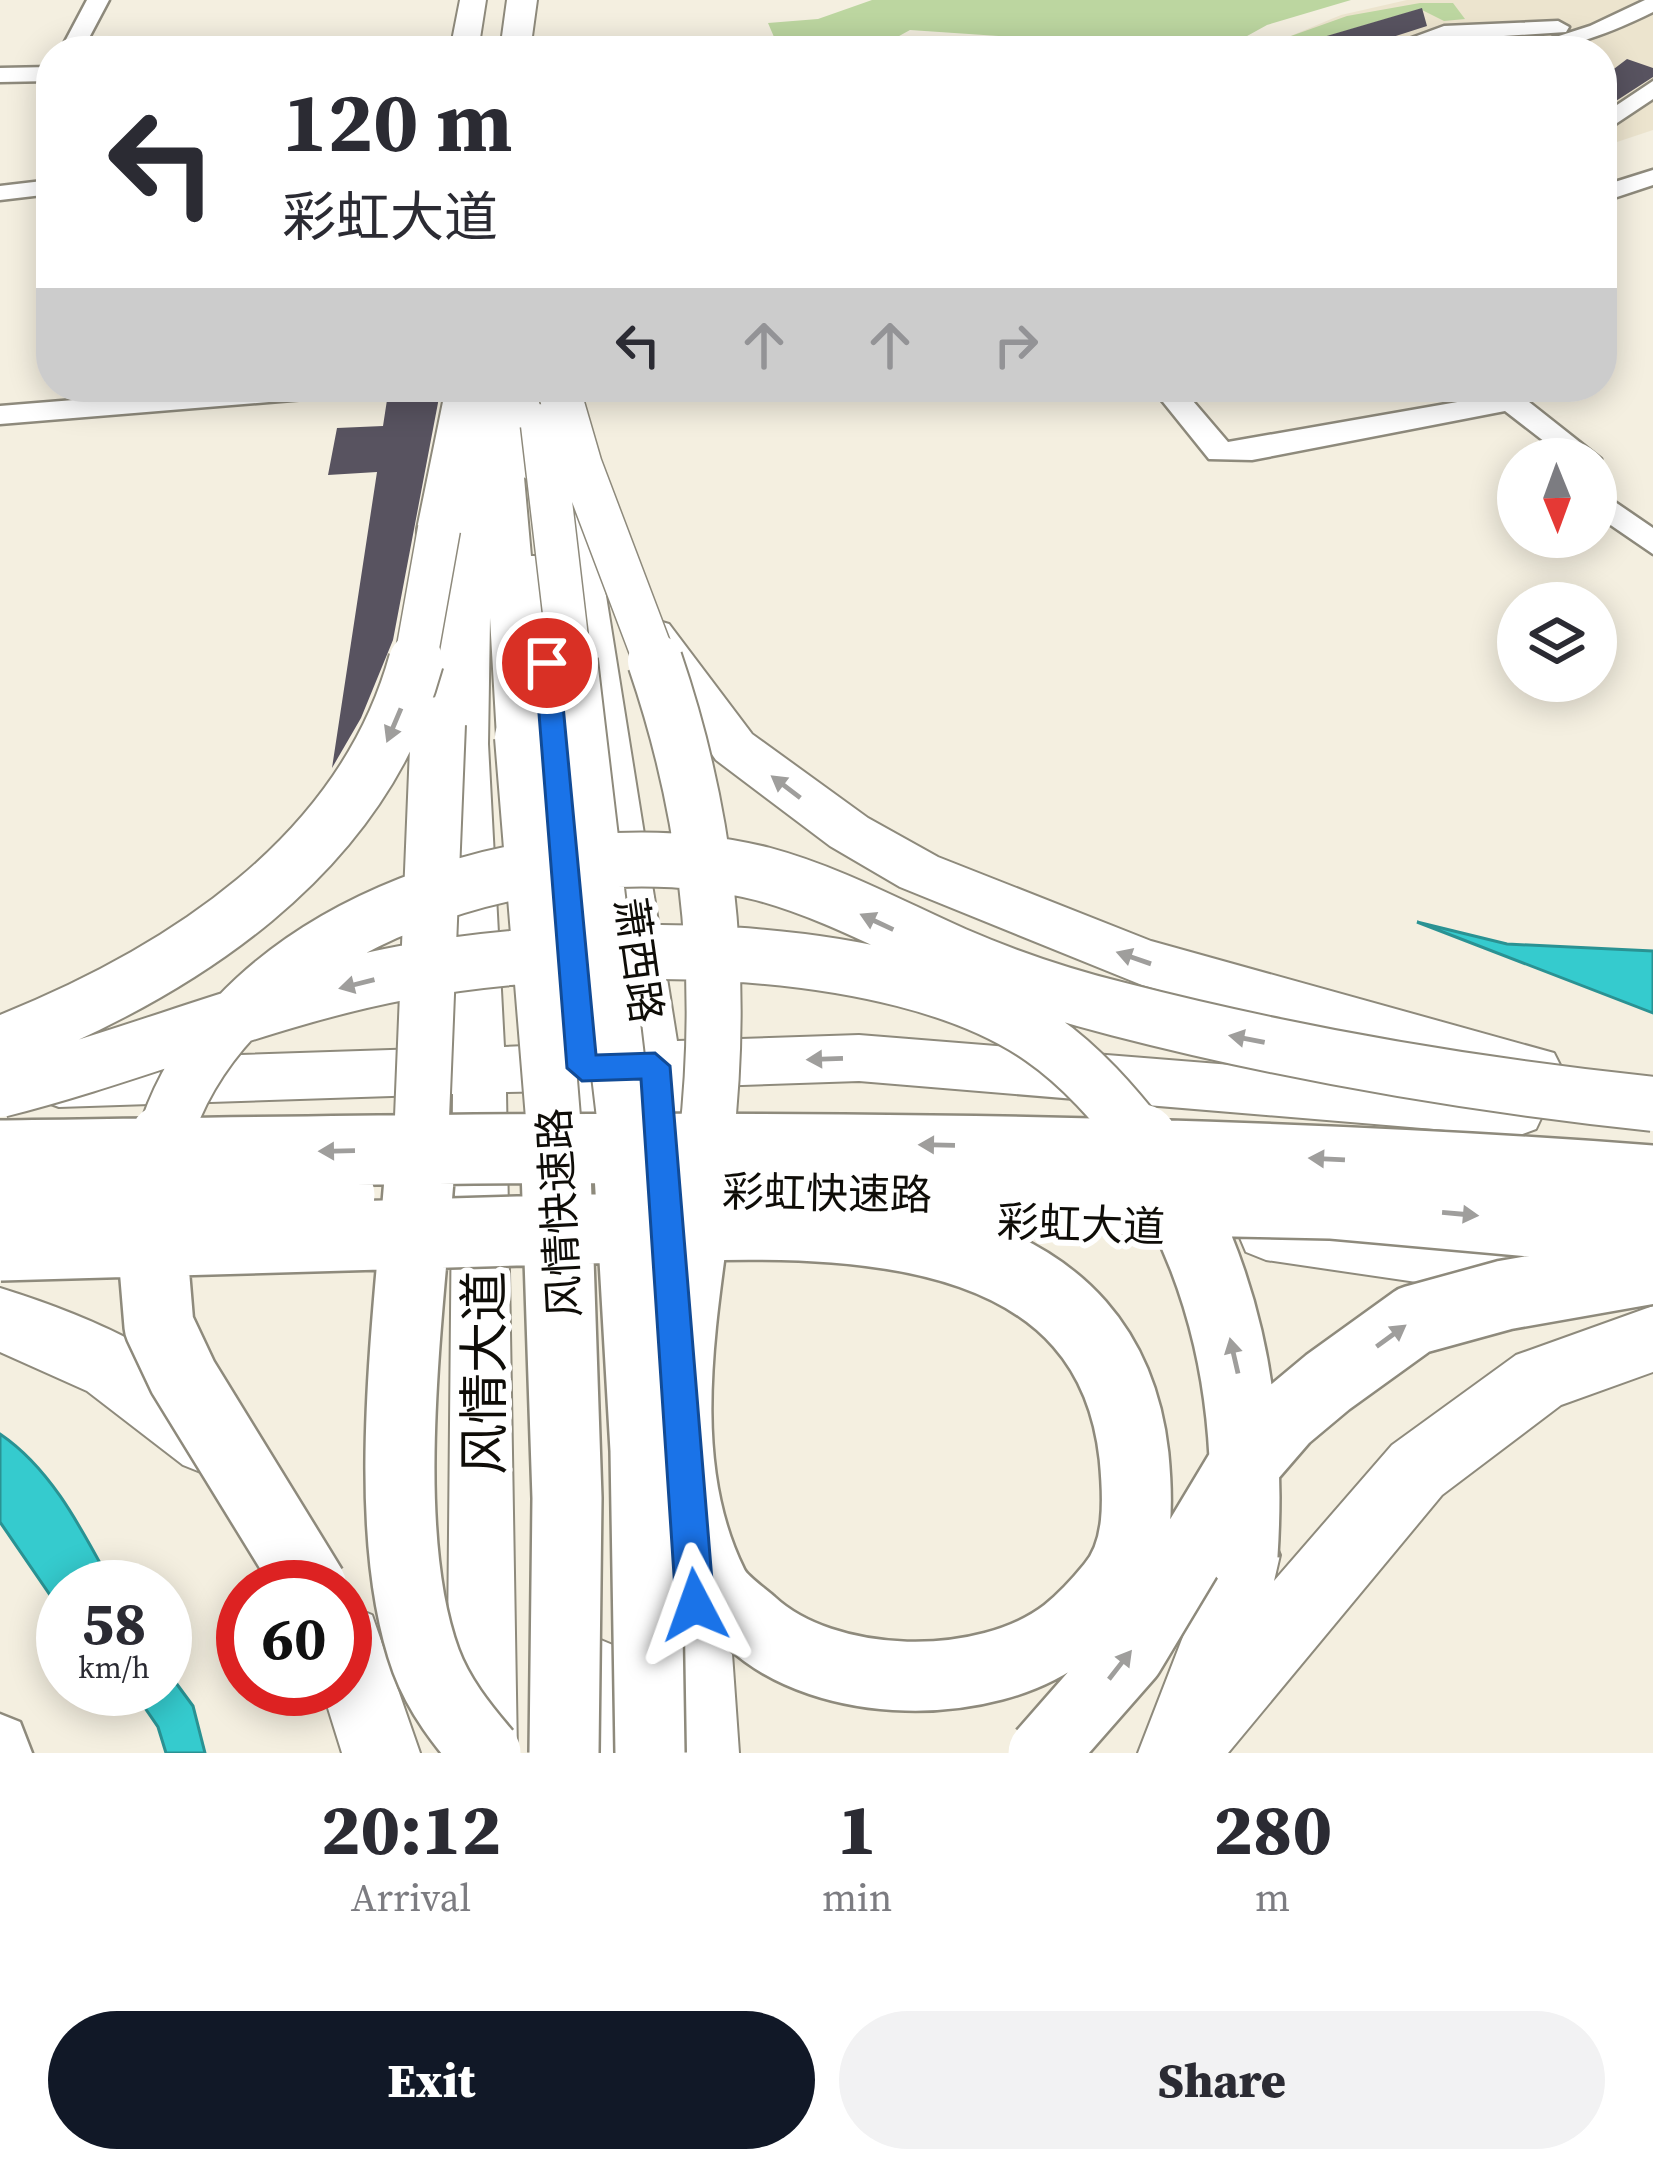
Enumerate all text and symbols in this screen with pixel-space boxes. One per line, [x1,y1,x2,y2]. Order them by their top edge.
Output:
text: 120 m [282,64,513,179]
icon: left [84,84,240,240]
text: 彩虹大道 [282,180,498,254]
icon: left [605,312,671,378]
icon: ahead [731,312,797,378]
icon: ahead [857,312,923,378]
icon: right [983,312,1049,378]
north arrow [1497,438,1617,558]
map controls [1497,438,1617,702]
button: layers [1497,582,1617,702]
pin [496,612,598,714]
icon: arrive [514,630,580,696]
one-way arrow [383,707,403,742]
one-way arrow [771,775,802,800]
street label: 萧西路 [602,894,676,1026]
one-way arrow [859,912,894,932]
one-way arrow [1116,948,1152,966]
one-way arrow [339,975,376,994]
one-way arrow [1228,1029,1266,1048]
one-way arrow [805,1050,843,1069]
street label: 风情快速路 [525,1107,593,1319]
one-way arrow [917,1135,955,1155]
one-way arrow [317,1141,355,1161]
one-way arrow [1308,1150,1345,1169]
street label: 彩虹快速路 [722,1162,932,1224]
street label: 彩虹大道 [996,1192,1166,1256]
one-way arrow [1442,1205,1480,1224]
street label: 风情大道 [449,1271,519,1475]
one-way arrow [1375,1325,1407,1349]
one-way arrow [1224,1337,1243,1374]
position arrow [632,1542,758,1668]
speed limit sign: 60 [216,1560,372,1716]
text: 58 [81,1582,147,1664]
text: km/h [78,1647,150,1688]
one-way arrow [1107,1649,1132,1680]
text: 20:12 [321,1779,501,1878]
text: 1 [837,1779,877,1878]
text: 280 [1213,1779,1332,1878]
text: Arrival [351,1871,471,1924]
text: min [822,1871,892,1924]
text: m [1255,1871,1290,1924]
button: Exit [48,2011,815,2149]
button: Share [839,2011,1605,2149]

